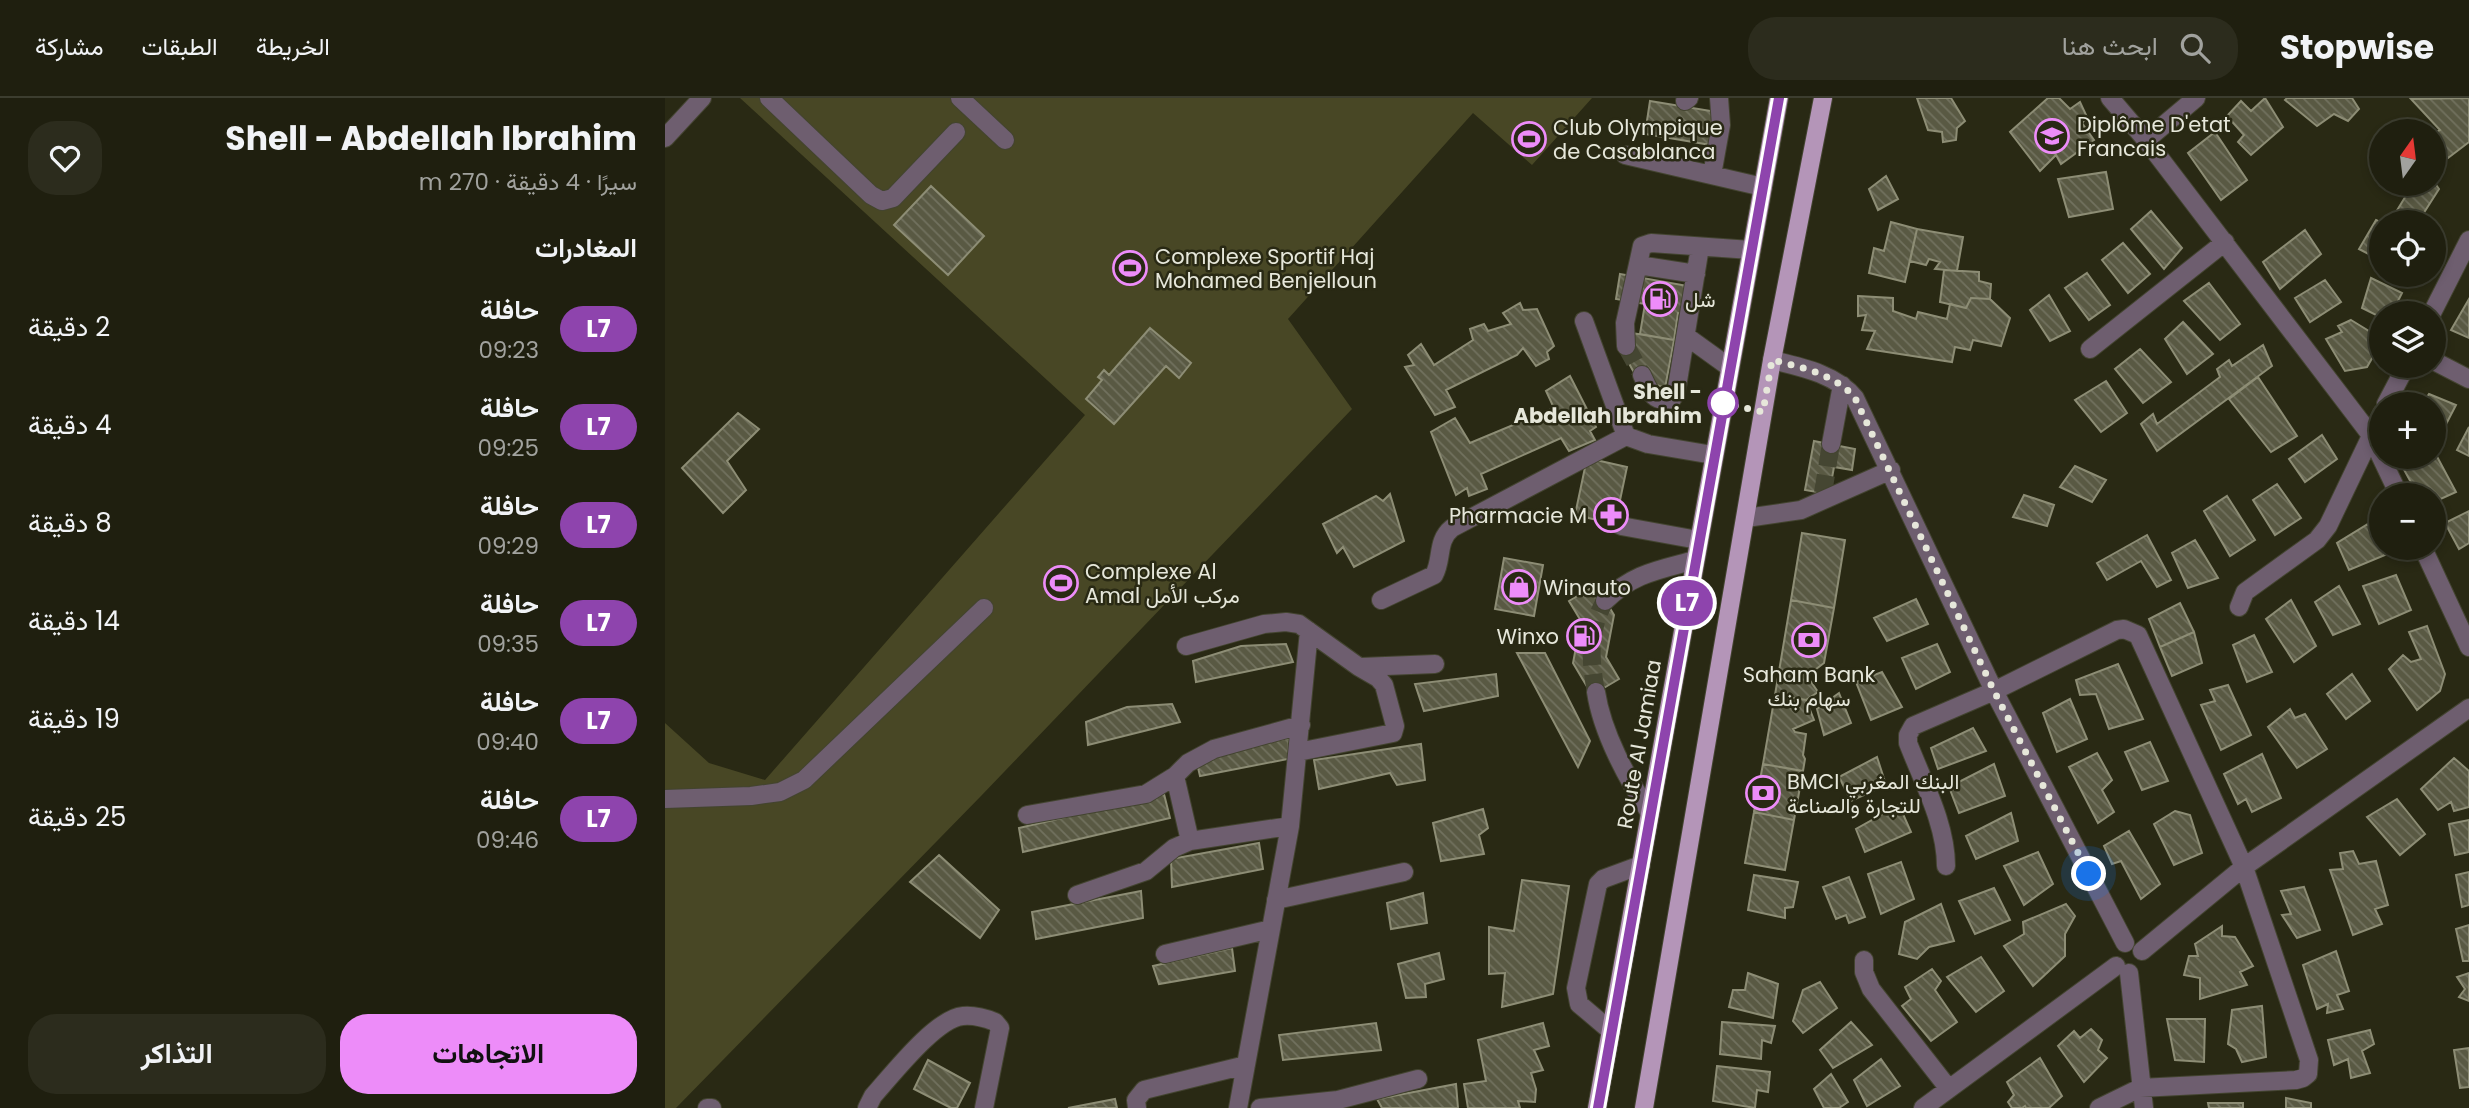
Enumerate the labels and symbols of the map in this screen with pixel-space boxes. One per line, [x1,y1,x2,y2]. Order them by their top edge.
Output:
place label: Diplôme D'etat Francais [2077,110,2231,163]
place label: Club Olympique de Casablanca [1553,113,1723,166]
school or university icon: Diplôme D'etat Francais [2033,117,2071,155]
north arrow [2369,119,2447,196]
sports icon: Club Olympique de Casablanca [1510,120,1548,158]
place label: Complexe Sportif Haj Mohamed Benjelloun [1155,242,1377,295]
sports icon: Complexe Sportif Haj Mohamed Benjelloun [1111,249,1149,287]
fuel station icon: شل [1641,280,1679,318]
place label: شل [1685,285,1716,314]
place label: Shell - Abdellah Ibrahim [1514,377,1702,430]
marker: Shell - Abdellah Ibrahim [1708,388,1738,418]
pharmacy icon: Pharmacie M [1592,496,1630,534]
place label: Pharmacie M [1449,501,1587,530]
place label: Complexe Al Amal مركب الأمل [1085,557,1240,610]
sports icon: Complexe Al Amal مركب الأمل [1042,564,1080,602]
shop icon: Winauto [1500,568,1538,606]
place label: Winauto [1543,573,1631,602]
line badge: L7 [1655,580,1719,626]
fuel station icon: Winxo [1565,617,1603,655]
bank icon: Saham Bank سهام بنك [1790,621,1828,659]
place label: Winxo [1496,622,1559,651]
street label: Route Al Jamiaa [1610,657,1668,831]
place label: Saham Bank سهام بنك [1743,660,1876,713]
place label: BMCI البنك المغربي للتجارة والصناعة [1787,767,1959,820]
bank icon: BMCI البنك المغربي للتجارة والصناعة [1744,774,1782,812]
your location [2071,856,2106,891]

